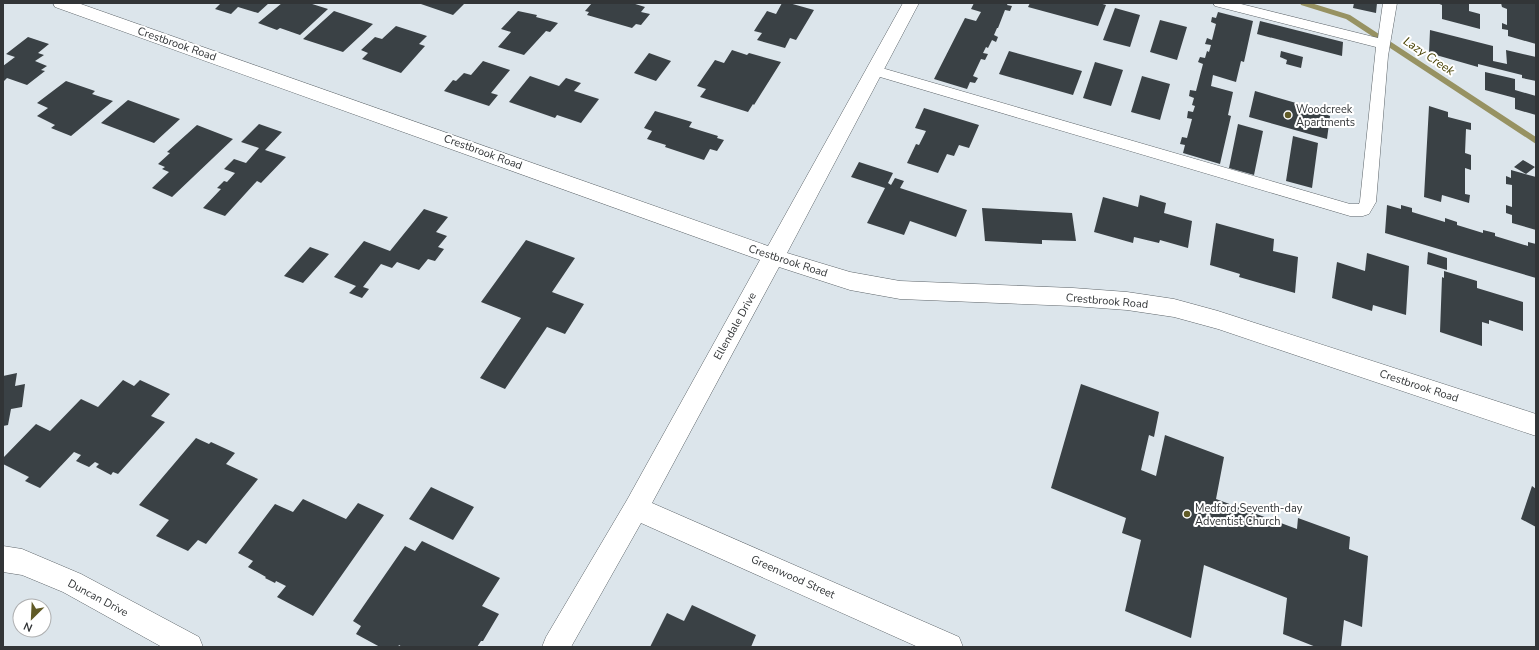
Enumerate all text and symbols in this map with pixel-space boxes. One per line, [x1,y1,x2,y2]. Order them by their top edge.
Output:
street label: Crestbrook Road [135,23,219,65]
water label: Lazy Creek [1400,33,1459,80]
place label: Woodcreek Apartments [1296,102,1355,130]
marker: Woodcreek Apartments [1283,110,1293,120]
street label: Crestbrook Road [442,131,524,173]
street label: Crestbrook Road [746,241,830,281]
street label: Ellendale Drive [710,289,760,363]
street label: Crestbrook Road [1065,290,1149,312]
street label: Crestbrook Road [1377,366,1461,406]
place label: Medford Seventh-day Adventist Church [1195,501,1303,529]
marker: Medford Seventh-day Adventist Church [1182,509,1192,519]
street label: Greenwood Street [749,552,837,602]
street label: Duncan Drive [65,576,131,620]
north arrow [12,598,52,638]
text: N [21,618,35,635]

